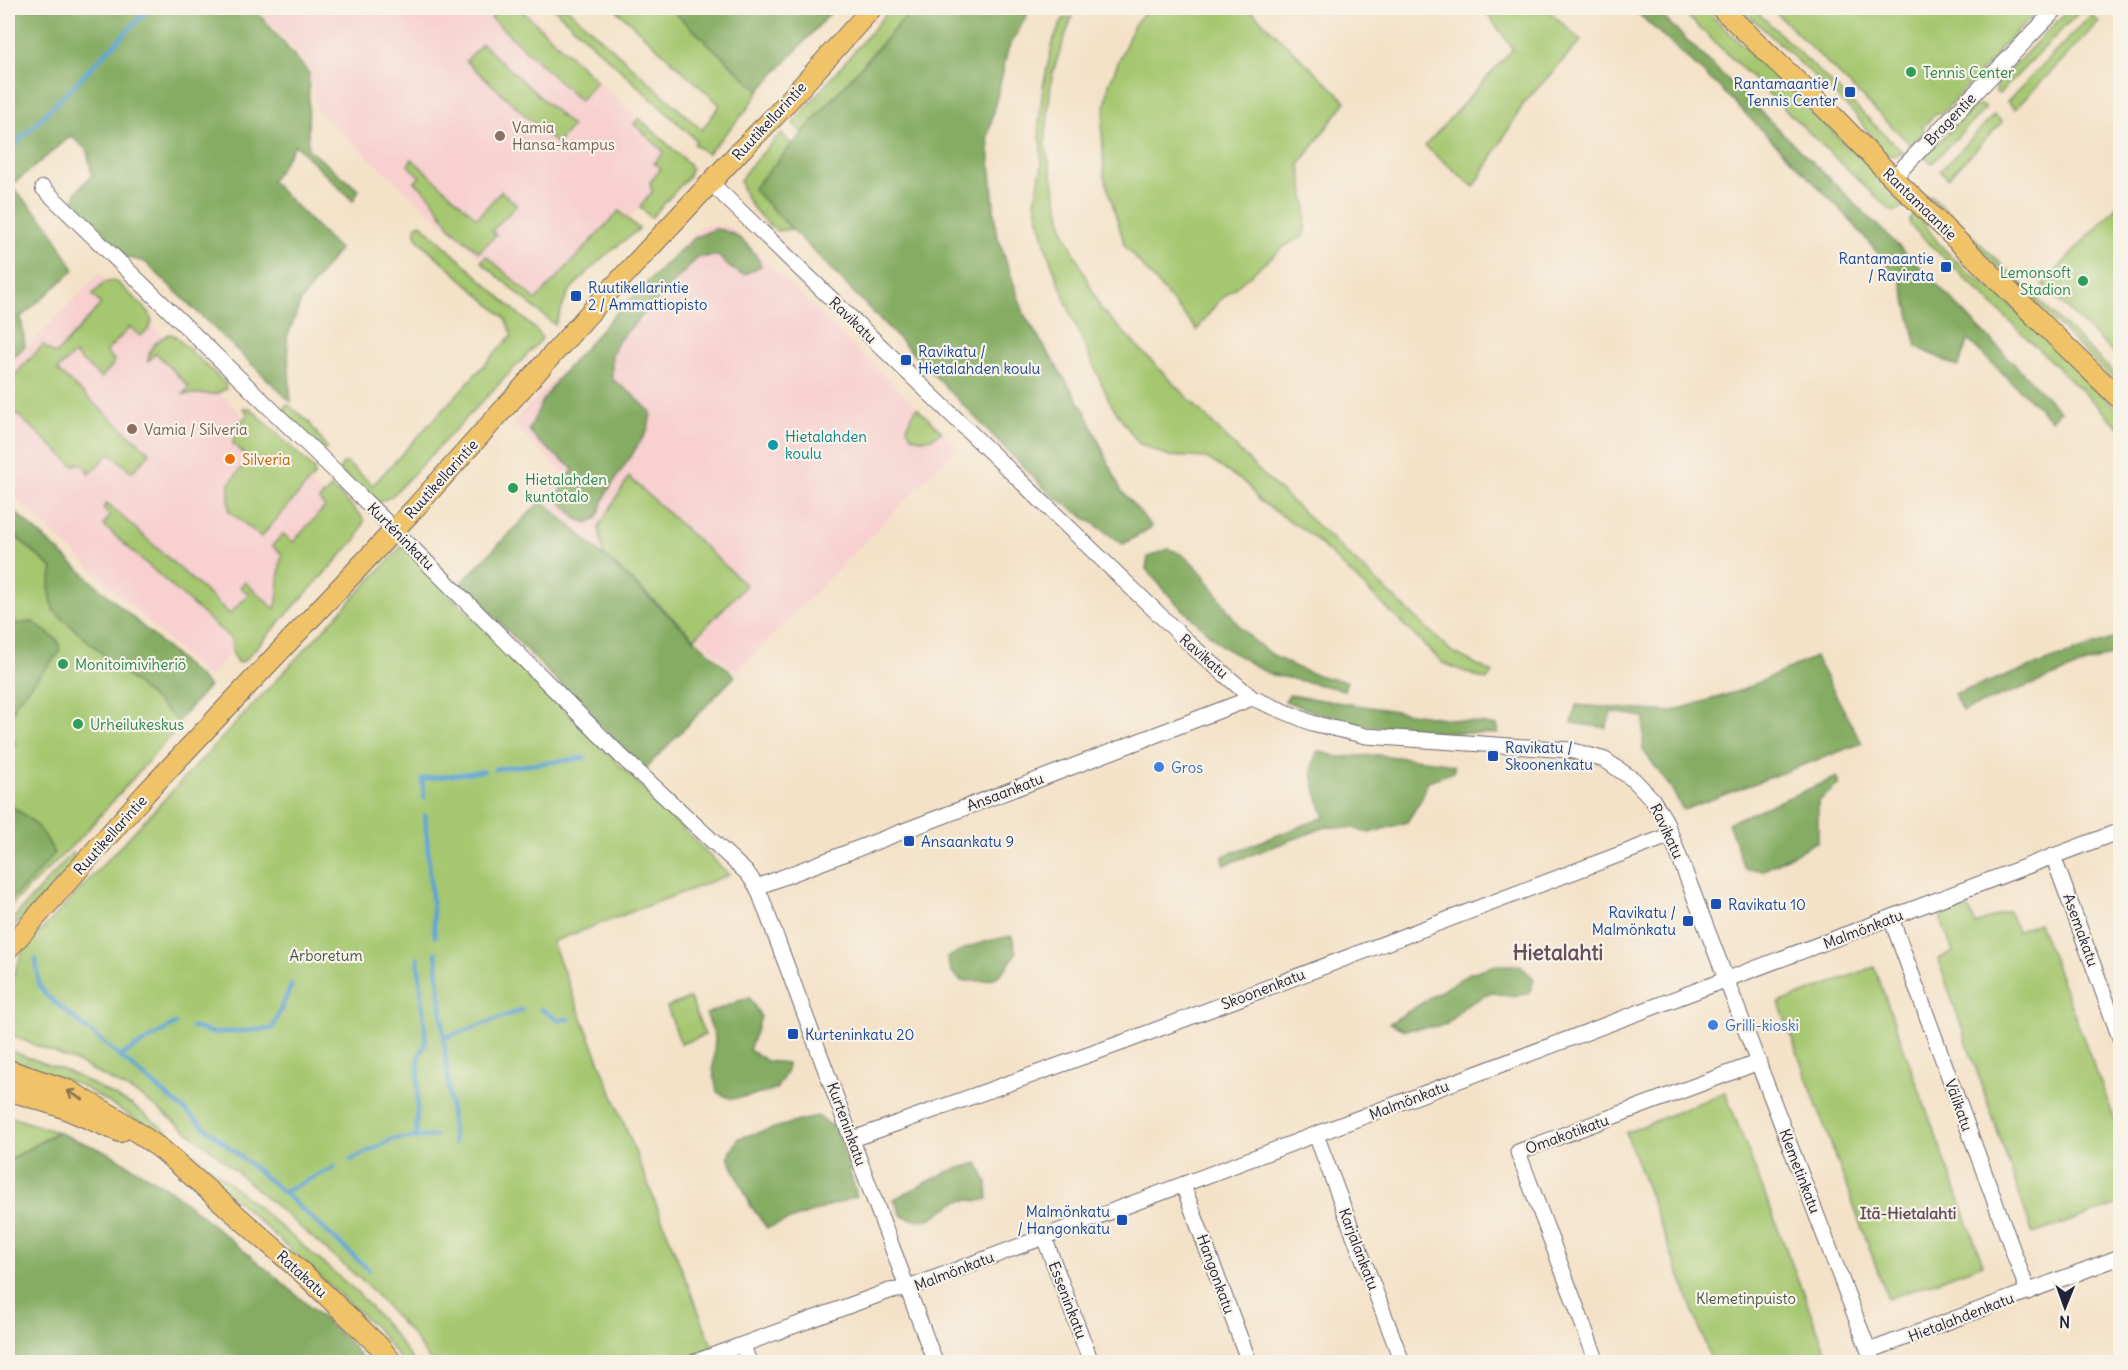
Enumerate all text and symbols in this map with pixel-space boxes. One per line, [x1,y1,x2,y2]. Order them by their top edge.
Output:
place label: Tennis Center [1923,63,2014,82]
marker: Tennis Center [1904,65,1918,79]
place label: Rantamaantie / Tennis Center [1734,74,1838,110]
street label: Ruutikellarintie [728,78,810,164]
marker: Rantamaantie / Tennis Center [1843,85,1857,99]
street label: Bragentie [1920,89,1980,149]
place label: Vamia Hansa-kampus [512,118,615,154]
marker: Vamia Hansa-kampus [493,129,507,143]
street label: Rantamaantie [1879,164,1961,244]
place label: Rantamaantie / Ravirata [1839,249,1934,285]
marker: Rantamaantie / Ravirata [1939,260,1953,274]
place label: Lemonsoft Stadion [2000,263,2071,299]
marker: Lemonsoft Stadion [2076,274,2090,288]
place label: Ruutikellarintie 2 / Ammattiopisto [588,278,707,314]
marker: Ruutikellarintie 2 / Ammattiopisto [569,289,583,303]
street label: Ravikatu [825,293,881,347]
place label: Ravikatu / Hietalahden koulu [918,342,1041,378]
marker: Ravikatu / Hietalahden koulu [899,353,913,367]
place label: Vamia / Silveria [144,420,248,439]
marker: Vamia / Silveria [125,422,139,436]
place label: Hietalahden koulu [785,427,867,463]
street label: Ruutikellarintie [400,435,482,523]
marker: Hietalahden koulu [766,438,780,452]
place label: Silveria [242,450,291,469]
marker: Silveria [223,452,237,466]
place label: Hietalahden kuntotalo [525,470,607,506]
marker: Hietalahden kuntotalo [506,481,520,495]
street label: Kurténinkatu [363,498,439,574]
street label: Ravikatu [1176,630,1233,683]
place label: Monitoimiviheriö [75,655,186,674]
marker: Monitoimiviheriö [56,657,70,671]
place label: Urheilukeskus [90,715,184,734]
marker: Urheilukeskus [71,717,85,731]
place label: Ravikatu / Skoonenkatu [1505,738,1593,774]
marker: Ravikatu / Skoonenkatu [1486,749,1500,763]
place label: Gros [1171,758,1203,777]
marker: Gros [1152,760,1166,774]
street label: Ansaankatu [964,769,1046,815]
street label: Ruutikellarintie [69,791,151,879]
street label: Ravikatu [1646,800,1688,862]
place label: Ansaankatu 9 [921,832,1014,851]
marker: Ansaankatu 9 [902,834,916,848]
street label: Asemakatu [2059,891,2103,969]
place label: Ravikatu 10 [1728,895,1806,914]
marker: Ravikatu 10 [1709,897,1723,911]
place label: Ravikatu / Malmönkatu [1592,903,1676,939]
street label: Malmönkatu [1820,905,1906,953]
marker: Ravikatu / Malmönkatu [1681,914,1695,928]
district label: Hietalahti [1513,939,1603,966]
park label: Arboretum [289,946,363,965]
street label: Skoonenkatu [1218,964,1308,1014]
place label: Grilli-kioski [1725,1016,1799,1035]
marker: Grilli-kioski [1706,1018,1720,1032]
place label: Kurteninkatu 20 [805,1025,914,1044]
marker: Kurteninkatu 20 [786,1027,800,1041]
street label: Malmönkatu [1366,1076,1452,1124]
street label: Välikatu [1941,1076,1977,1134]
street label: Kurteninkatu [823,1080,871,1169]
one-way arrow [67,1089,84,1101]
street label: Omakotikatu [1523,1110,1612,1158]
street label: Klemetinkatu [1775,1126,1825,1216]
place label: Malmönkatu / Hangonkatu [1018,1202,1110,1238]
district label: Itä-Hietalahti [1860,1203,1956,1223]
street label: Karjalankatu [1335,1205,1383,1293]
marker: Malmönkatu / Hangonkatu [1115,1213,1129,1227]
street label: Hangonkatu [1193,1232,1239,1317]
street label: Ratakatu [273,1246,331,1302]
street label: Malmönkatu [911,1247,997,1295]
street label: Esseninkatu [1045,1259,1092,1342]
north arrow [2035,1277,2095,1337]
street label: Hietalahdenkatu [1905,1288,2017,1346]
park label: Klemetinpuisto [1696,1289,1796,1308]
text: N [2059,1312,2070,1332]

